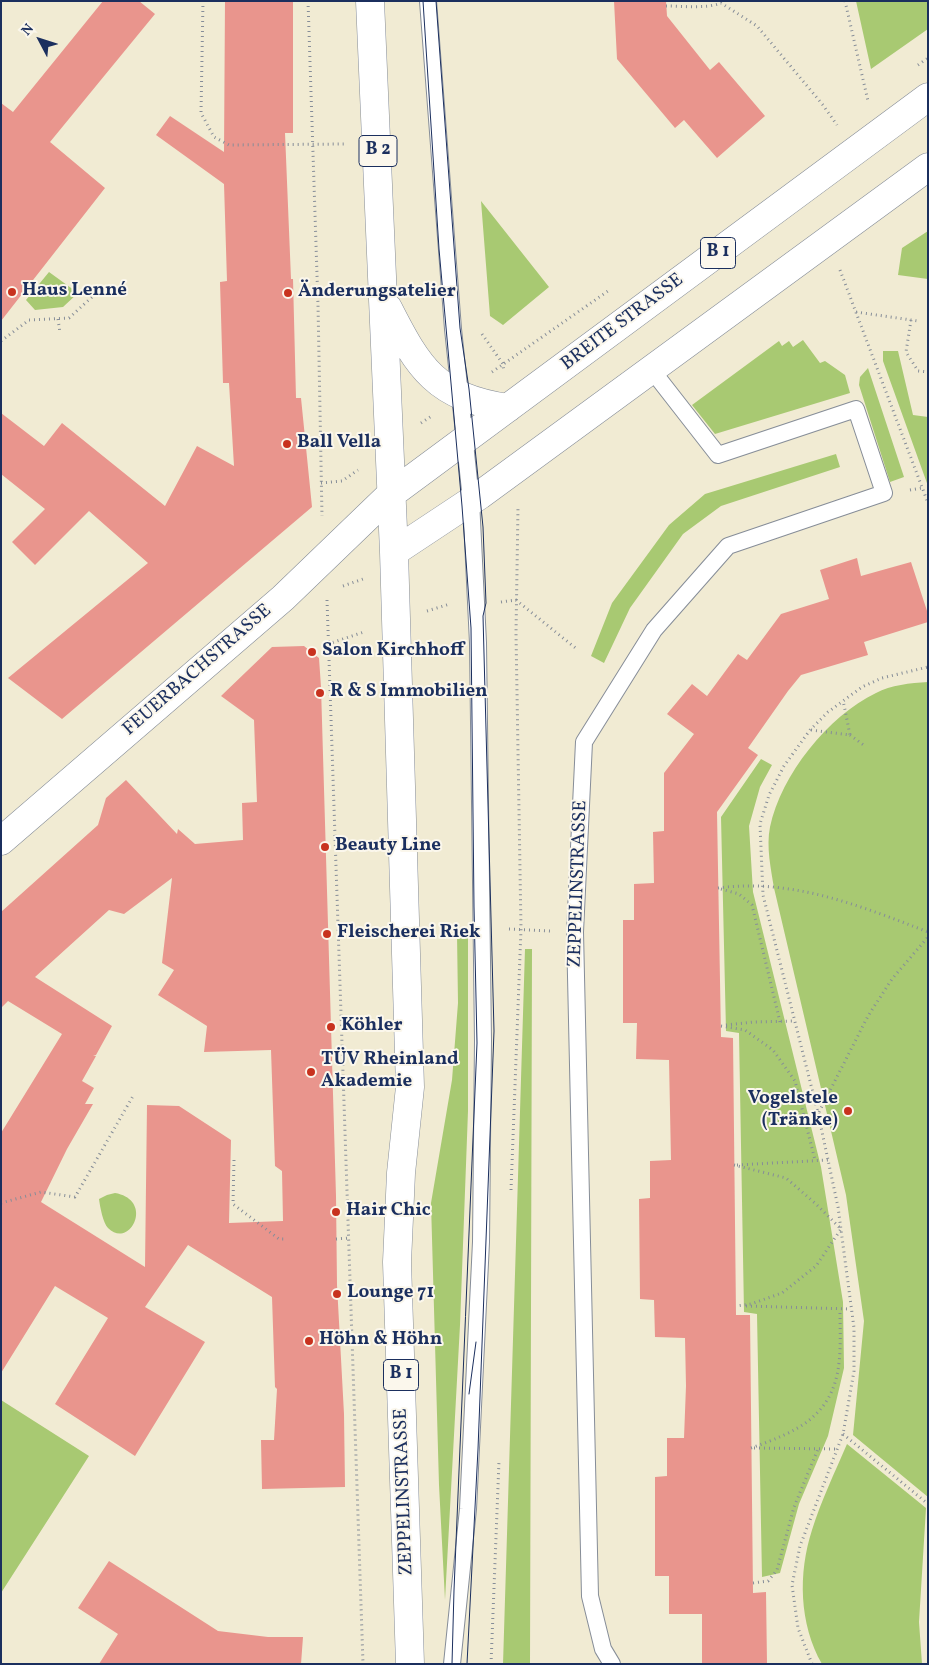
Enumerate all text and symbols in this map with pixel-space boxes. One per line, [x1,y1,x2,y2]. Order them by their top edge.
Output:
north arrow [15,15,65,65]
text: N [18,20,39,40]
road number: B 2 [359,136,397,166]
road number: B 1 [700,238,736,268]
street label: BREITE STRASSE [557,270,689,376]
place label: Haus Lenné [22,281,127,303]
place label: Änderungsatelier [298,282,456,304]
marker: Haus Lenné [6,286,18,298]
marker: Änderungsatelier [282,287,294,299]
place label: Ball Vella [297,433,381,455]
marker: Ball Vella [281,438,293,450]
street label: FEUERBACHSTRASSE [119,600,277,742]
place label: Salon Kirchhoff [322,641,464,663]
marker: Salon Kirchhoff [306,646,318,658]
place label: R & S Immobilien [330,682,488,704]
marker: R & S Immobilien [314,687,326,699]
street label: ZEPPELINSTRASSE [565,800,593,968]
place label: Beauty Line [335,836,441,858]
marker: Beauty Line [319,841,331,853]
place label: Fleischerei Riek [337,923,481,945]
marker: Fleischerei Riek [321,928,333,940]
place label: Köhler [341,1016,402,1038]
marker: Köhler [325,1021,337,1033]
place label: TÜV Rheinland Akademie [321,1050,459,1094]
marker: TÜV Rheinland Akademie [305,1066,317,1078]
place label: Vogelstele (Tränke) [748,1089,838,1133]
marker: Vogelstele (Tränke) [842,1105,854,1117]
place label: Hair Chic [346,1201,431,1223]
marker: Hair Chic [330,1206,342,1218]
place label: Lounge 71 [347,1283,434,1305]
marker: Lounge 71 [331,1288,343,1300]
place label: Höhn & Höhn [319,1330,442,1352]
marker: Höhn & Höhn [303,1335,315,1347]
road number: B 1 [384,1360,418,1390]
street label: ZEPPELINSTRASSE [391,1408,419,1576]

